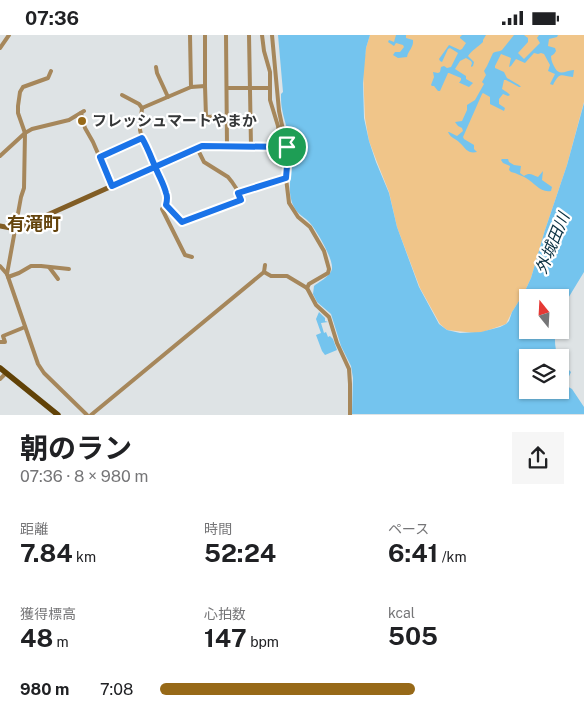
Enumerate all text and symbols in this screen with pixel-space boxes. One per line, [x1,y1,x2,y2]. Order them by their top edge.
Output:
text: 07:36 [25,7,79,29]
place label: フレッシュマートやまか [92,112,257,129]
marker: フレッシュマートやまか [76,115,88,127]
pin [266,126,308,168]
icon: arrive [273,133,301,161]
water label: 外城田川 [532,208,574,276]
district label: 有滝町 [7,213,61,234]
north arrow [519,289,569,339]
map controls [519,289,569,399]
button: layers [519,349,569,399]
text: 朝のラン [20,431,132,464]
button: share [512,432,564,484]
text: 07:36 · 8 × 980 m [20,467,148,486]
text: 距離 [20,521,48,537]
text: 時間 [204,521,232,537]
text: ペース [388,521,429,537]
text: 7.84 [20,538,73,568]
text: 52:24 [204,538,276,568]
text: 6:41 [388,538,438,568]
text: km [73,549,96,565]
text: /km [438,549,467,565]
text: kcal [388,605,415,621]
text: 獲得標高 [20,606,76,622]
text: 心拍数 [204,606,246,622]
text: 505 [388,621,438,651]
text: 48 [20,623,53,653]
text: 147 [204,623,247,653]
text: m [53,634,69,650]
text: bpm [247,634,279,650]
text: 980 m [20,680,69,699]
text: 7:08 [100,680,133,699]

